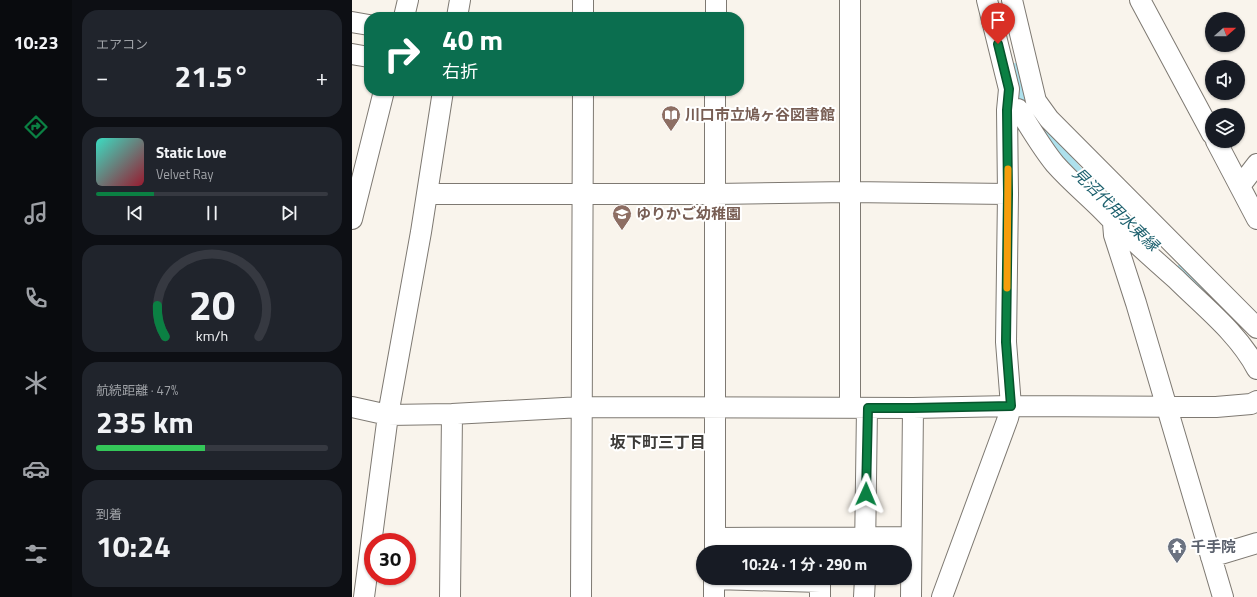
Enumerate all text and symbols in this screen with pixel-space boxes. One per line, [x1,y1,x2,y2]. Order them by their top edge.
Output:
pin [981,3,1015,44]
icon: arrive [987,9,1009,31]
north arrow [1205,12,1245,52]
map controls [1205,12,1245,148]
text: 40 m [442,18,503,61]
icon: right [376,28,428,80]
text: 10:23 [14,29,58,56]
text: エアコン [96,34,148,54]
text: 21.5° [175,53,249,99]
text: 右折 [442,58,478,85]
text: − [96,60,108,94]
text: + [316,60,328,94]
button: sound [1205,60,1245,100]
place label: 川口市立鳩ヶ谷図書館 [685,103,835,126]
library icon: 川口市立鳩ヶ谷図書館 [660,104,682,132]
button: layers [1205,108,1245,148]
icon: directions [22,113,50,141]
text: Static Love [156,141,227,164]
water label: 見沼代用水東縁 [1067,161,1166,258]
text: Velvet Ray [156,164,214,184]
icon: music [22,199,50,227]
icon: previous [124,202,146,224]
icon: pause [201,202,223,224]
icon: next [278,202,300,224]
place label: ゆりかご幼稚園 [636,202,741,225]
school or university icon: ゆりかご幼稚園 [611,203,633,231]
text: 20 [189,272,235,335]
icon: phone [22,284,50,312]
text: km/h [196,324,228,346]
icon: climate [22,369,50,397]
text: 航続距離 · 47% [96,380,178,400]
text: 235 km [96,399,194,445]
district label: 坂下町三丁目 [610,430,706,454]
icon: car [22,455,50,483]
position arrow [845,473,887,515]
text: 到着 [96,504,122,524]
text: 10:24 [96,523,171,569]
speed limit sign: 30 [364,533,416,585]
place label: 千手院 [1191,535,1236,558]
temple icon: 千手院 [1166,536,1188,564]
icon: filters [22,540,50,568]
text: 10:24 · 1 分 · 290 m [741,553,867,576]

